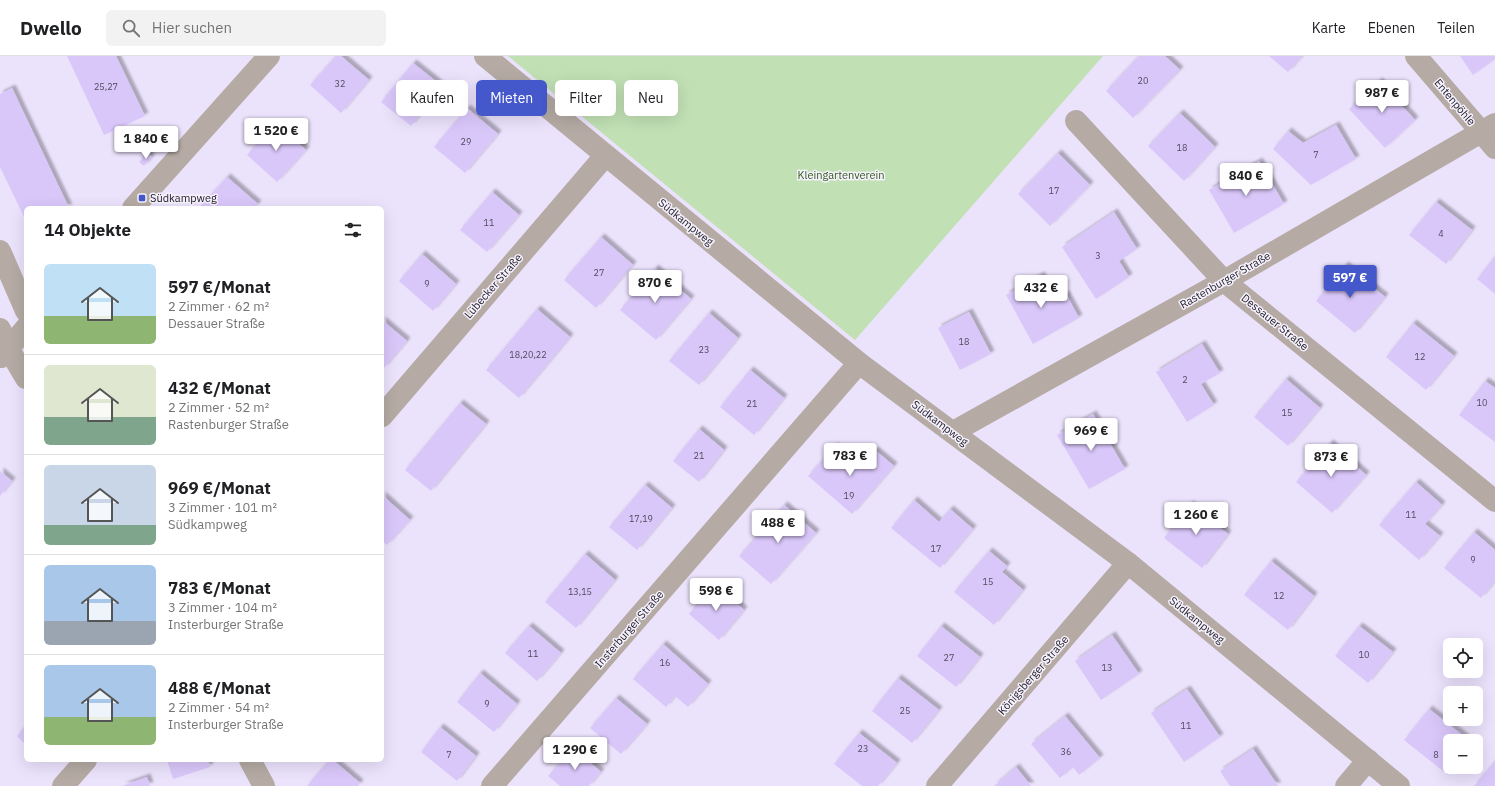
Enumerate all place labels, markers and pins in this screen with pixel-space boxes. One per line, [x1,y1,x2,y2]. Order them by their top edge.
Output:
pin: 987 € [1354,80,1410,114]
pin: 1 520 € [239,118,313,152]
pin: 1 840 € [109,126,183,160]
pin: 840 € [1218,163,1274,197]
place label: Südkampweg [150,191,217,205]
marker: Südkampweg [137,193,147,203]
pin: 597 € [1322,265,1378,299]
pin: 870 € [627,270,683,304]
pin: 432 € [1013,275,1069,309]
pin: 969 € [1063,418,1119,452]
pin: 783 € [822,443,878,477]
pin: 873 € [1303,444,1359,478]
pin: 1 260 € [1159,502,1233,536]
pin: 488 € [750,510,806,544]
pin: 598 € [688,578,744,612]
pin: 1 290 € [538,737,612,771]

